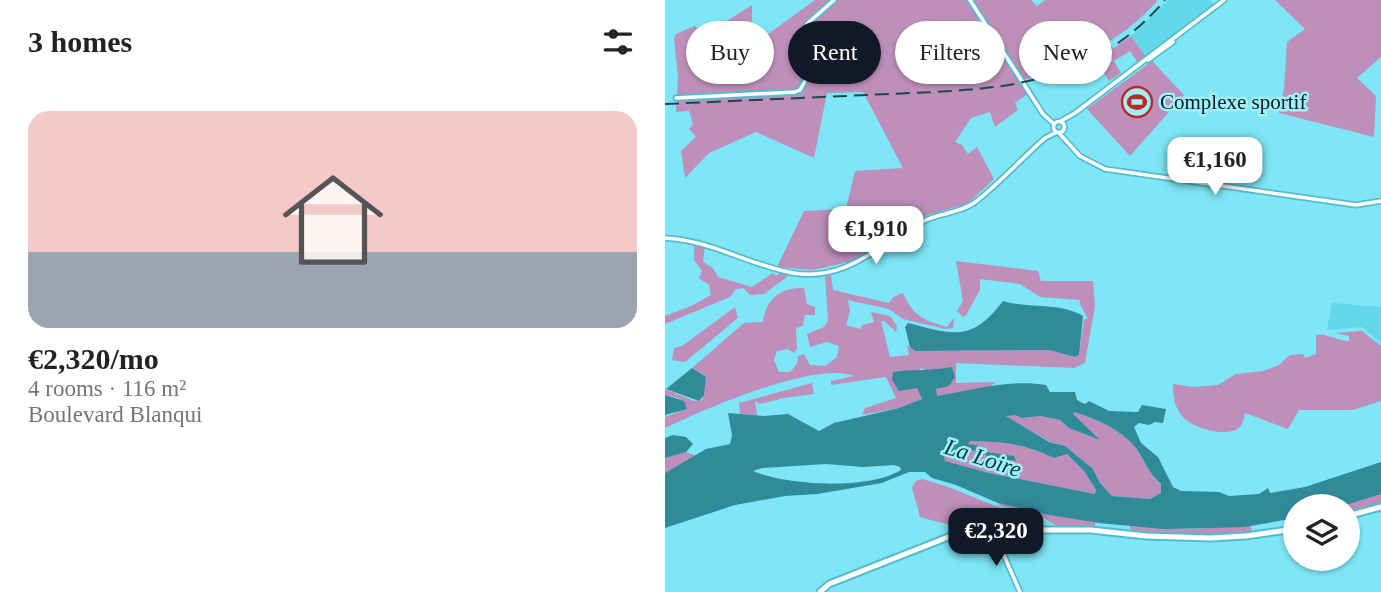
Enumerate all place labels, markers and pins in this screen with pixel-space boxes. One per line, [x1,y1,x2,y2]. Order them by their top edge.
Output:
sports icon: Complexe sportif [1120,85,1154,119]
place label: Complexe sportif [1160,90,1306,114]
pin: €1,160 [1158,138,1272,197]
pin: €1,910 [819,206,933,266]
pin: €2,320 [939,508,1053,568]

